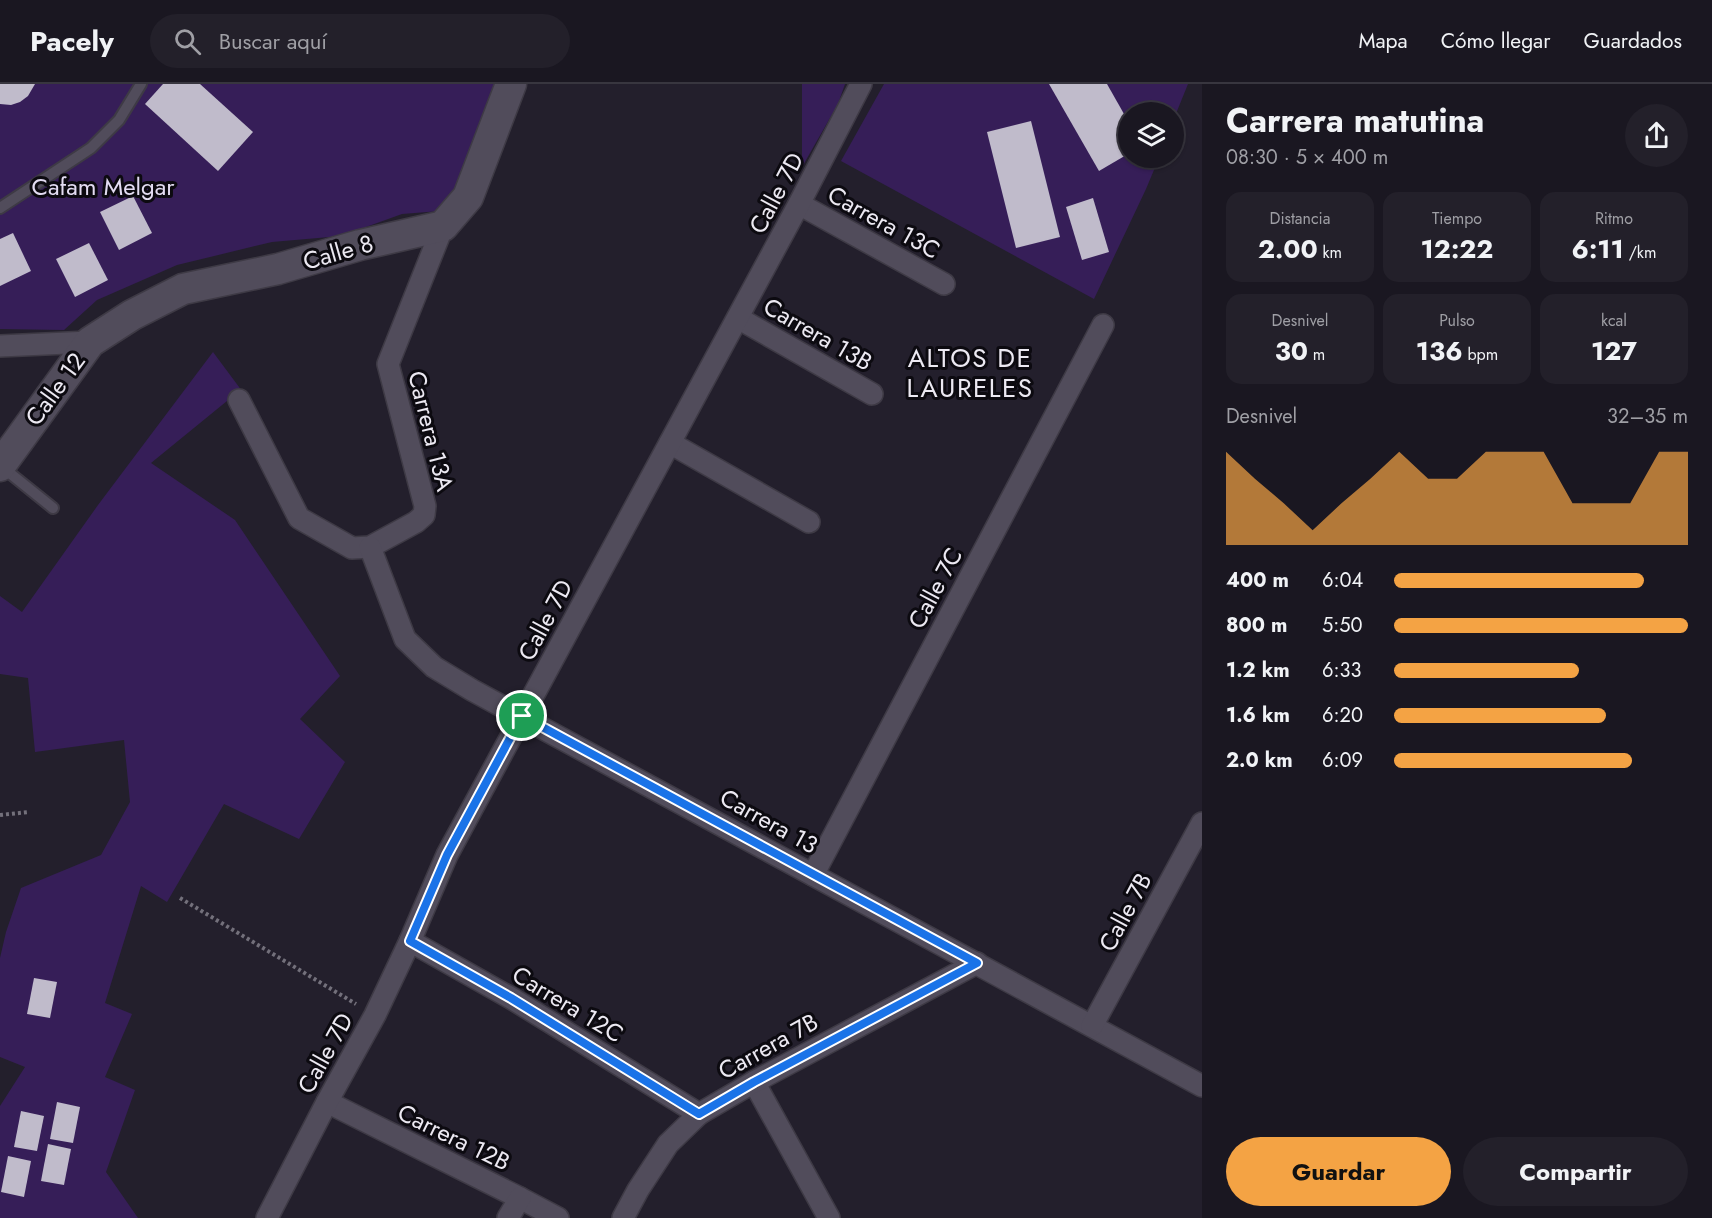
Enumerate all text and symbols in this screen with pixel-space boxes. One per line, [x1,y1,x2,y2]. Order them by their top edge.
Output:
search box [150,14,570,68]
text: Pacely [30,21,114,62]
icon: search [171,25,204,58]
text: Buscar aquí [219,25,327,57]
text: Mapa [1358,26,1408,56]
text: Cómo llegar [1441,26,1550,56]
text: Guardados [1583,26,1682,56]
text: Carrera matutina [1226,97,1484,144]
map controls [1118,102,1184,168]
button: layers [1118,102,1184,168]
button: share [1625,104,1688,167]
text: 08:30 · 5 × 400 m [1226,143,1388,172]
street label: Calle 7D [740,146,812,240]
park label: Cafam Melgar [31,169,175,204]
street label: Carrera 13C [821,177,947,267]
text: Distancia [1270,207,1330,230]
text: Tiempo [1432,207,1482,230]
text: Ritmo [1595,207,1633,230]
street label: Calle 8 [299,225,377,279]
text: 2.00 [1258,230,1318,268]
text: 12:22 [1421,230,1493,268]
text: 6:11 [1572,230,1624,268]
text: km [1318,241,1342,264]
text: /km [1624,241,1656,264]
street label: Carrera 13B [757,289,879,379]
text: Desnivel [1272,309,1328,332]
text: Pulso [1439,309,1475,332]
text: kcal [1601,309,1627,332]
text: 30 [1275,332,1308,370]
text: 136 [1416,332,1463,370]
text: 127 [1591,332,1637,370]
district label: ALTOS DE LAURELES [906,339,1034,407]
text: m [1308,343,1325,366]
text: bpm [1463,343,1498,366]
street label: Calle 12 [16,345,94,433]
street label: Carrera 13A [399,367,463,495]
text: Desnivel [1226,402,1297,431]
text: 32–35 m [1607,402,1688,431]
street label: Calle 7C [899,541,971,635]
text: 400 m [1226,566,1289,595]
text: 6:04 [1322,566,1363,595]
street label: Calle 7D [509,573,581,667]
text: 800 m [1226,611,1287,640]
text: 5:50 [1322,611,1363,640]
text: 1.2 km [1226,656,1290,685]
text: 6:33 [1322,656,1361,685]
pin [496,690,547,741]
icon: arrive [505,699,538,732]
text: 1.6 km [1226,701,1290,730]
text: 6:20 [1322,701,1363,730]
text: 2.0 km [1226,746,1293,775]
text: 6:09 [1322,746,1363,775]
street label: Carrera 13 [714,780,824,862]
street label: Calle 7B [1090,866,1160,958]
street label: Carrera 12C [506,957,630,1051]
street label: Carrera 7B [712,1004,824,1088]
street label: Calle 7D [288,1006,362,1100]
street label: Carrera 12B [392,1095,516,1179]
button: Guardar [1226,1137,1451,1206]
button: Compartir [1463,1137,1688,1206]

